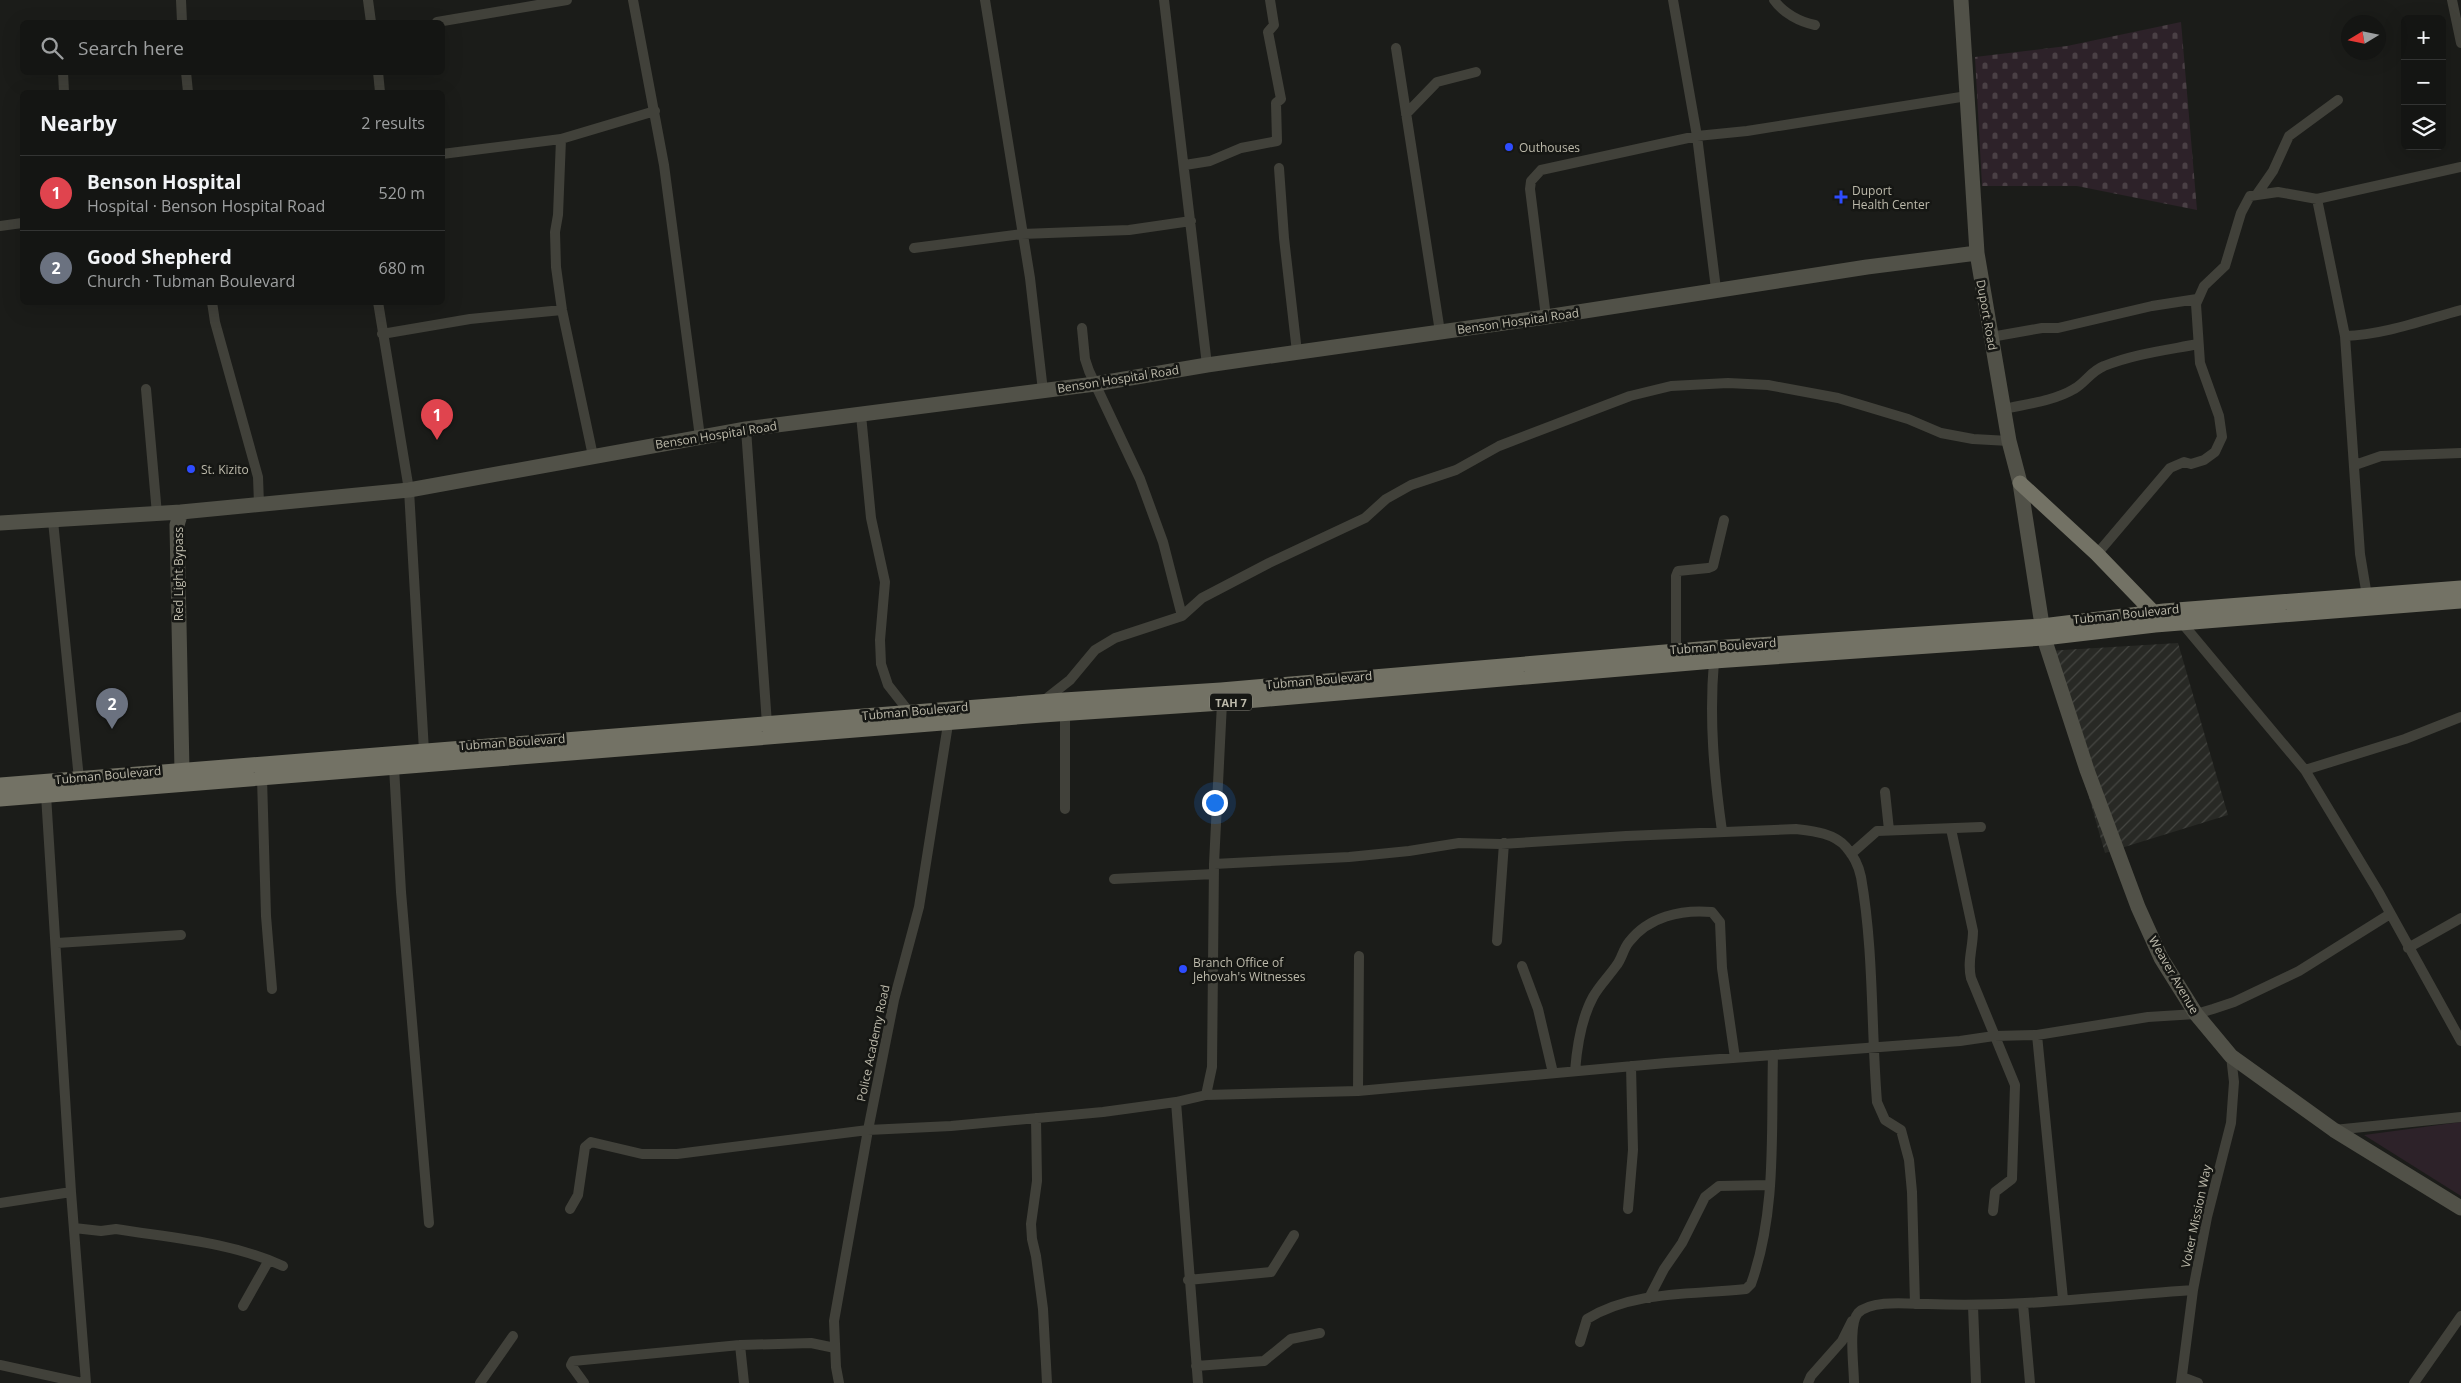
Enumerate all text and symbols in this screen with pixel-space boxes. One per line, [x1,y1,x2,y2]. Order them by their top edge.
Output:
north arrow [2341,15,2386,60]
map controls [2401,15,2446,150]
button: + [2401,15,2446,60]
search box [20,20,445,75]
icon: search [38,34,66,62]
text: Search here [78,35,184,61]
button: − [2401,60,2446,105]
button: layers [2401,105,2446,150]
text: Nearby [40,109,117,137]
text: 2 results [361,112,425,134]
place label: Outhouses [1519,139,1580,156]
marker: Outhouses [1503,141,1515,153]
text: Benson Hospital [87,169,241,195]
text: 1 [51,182,61,204]
text: 520 m [379,182,425,204]
place label: Duport Health Center [1852,182,1930,213]
marker: Duport Health Center [1834,190,1848,204]
text: Hospital · Benson Hospital Road [87,195,325,217]
text: Good Shepherd [87,244,232,270]
text: 2 [51,257,61,279]
text: 680 m [379,257,425,279]
text: Church · Tubman Boulevard [87,270,295,292]
street label: Duport Road [1972,278,2002,352]
street label: Benson Hospital Road [1456,304,1580,338]
street label: Benson Hospital Road [1056,361,1180,397]
pin: 1 [421,399,453,440]
street label: Benson Hospital Road [654,417,778,453]
place label: St. Kizito [201,461,249,478]
marker: St. Kizito [185,463,197,475]
street label: Red Light Bypass [170,527,187,621]
street label: Tubman Boulevard [2072,600,2180,628]
street label: Tubman Boulevard [1669,634,1777,658]
street label: Tubman Boulevard [1265,667,1373,693]
pin: 2 [96,688,128,729]
road number: TAH 7 [1210,694,1252,710]
street label: Tubman Boulevard [861,698,969,724]
street label: Tubman Boulevard [458,730,566,754]
street label: Tubman Boulevard [54,762,162,788]
your location [1202,790,1228,816]
street label: Weaver Avenue [2145,933,2203,1017]
place label: Branch Office of Jehovah's Witnesses [1192,954,1306,985]
marker: Branch Office of Jehovah's Witnesses [1177,963,1189,975]
street label: Police Academy Road [852,983,894,1103]
street label: Voker Mission Way [2177,1162,2215,1269]

